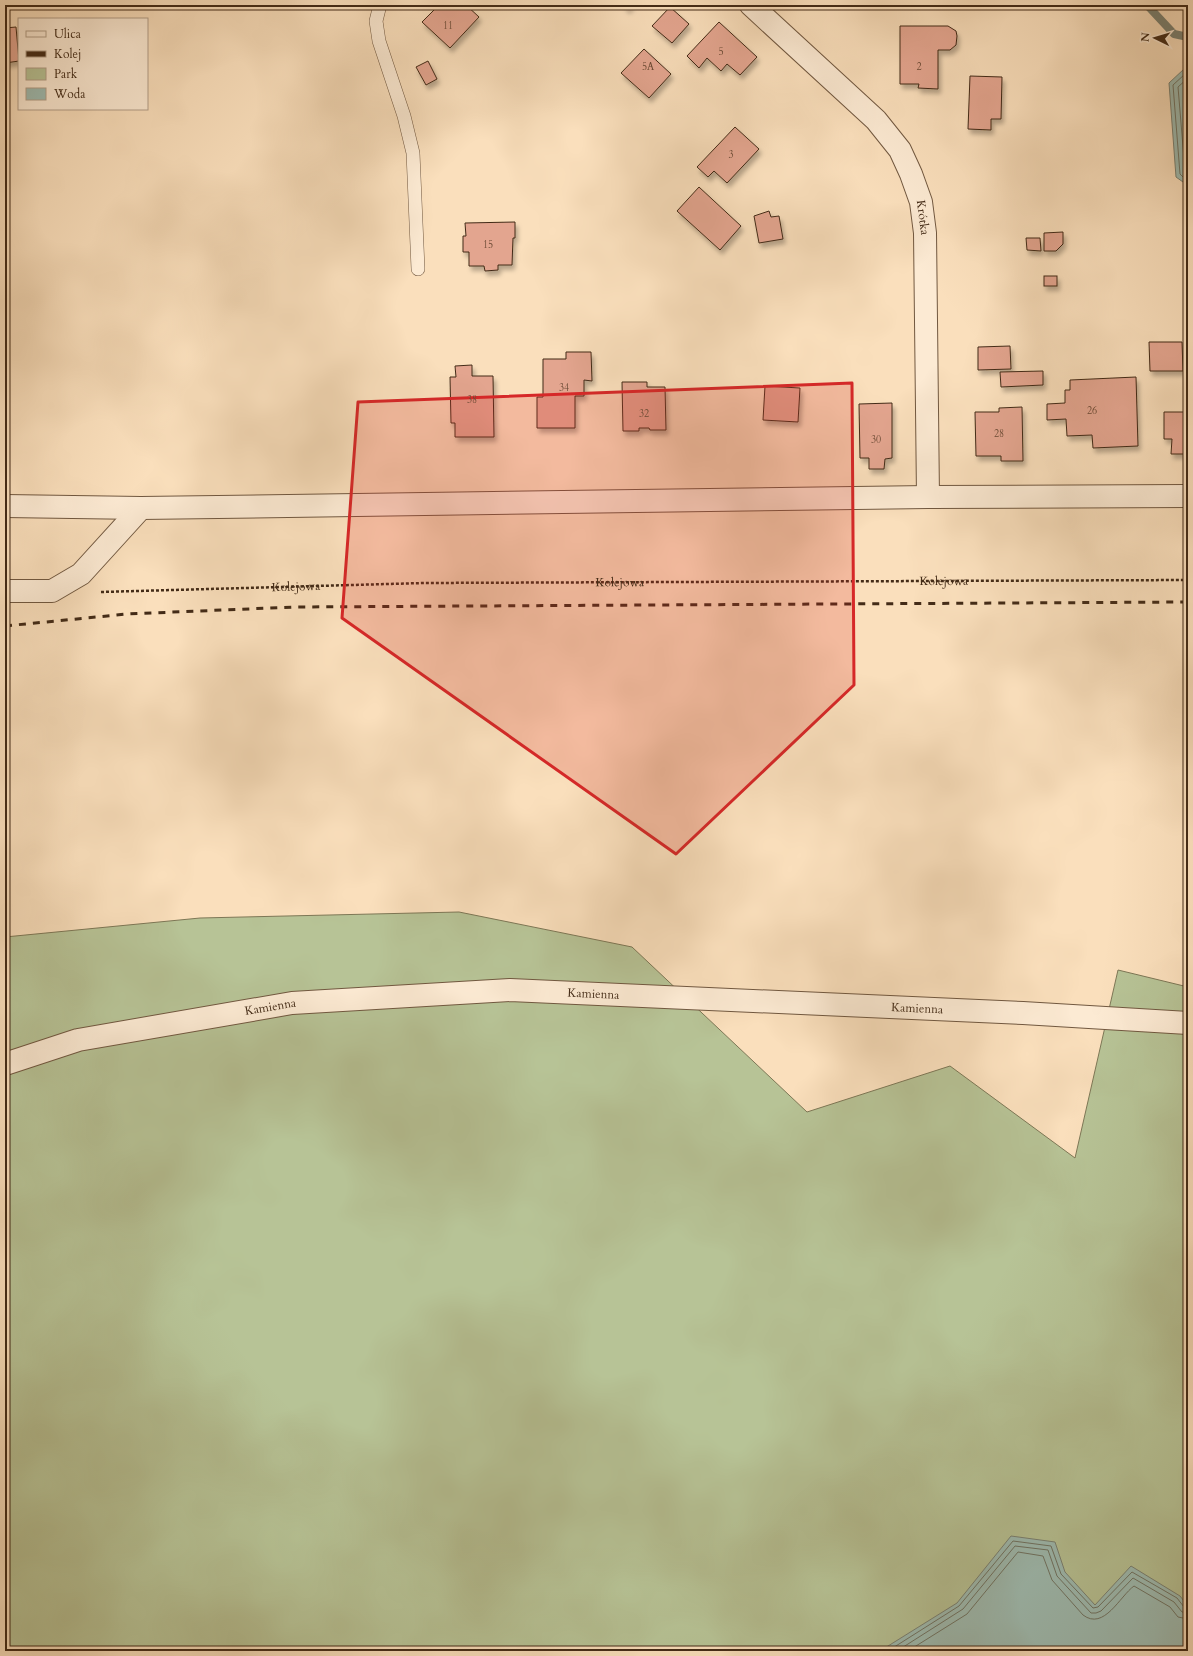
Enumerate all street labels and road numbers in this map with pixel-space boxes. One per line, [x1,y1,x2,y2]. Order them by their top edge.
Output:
street label: Krótka [913,199,933,237]
street label: Kolejowa [920,573,969,589]
street label: Kolejowa [596,574,645,590]
street label: Kolejowa [271,578,321,595]
street label: Kamienna [567,985,621,1003]
street label: Kamienna [243,995,297,1019]
street label: Kamienna [891,999,944,1017]

